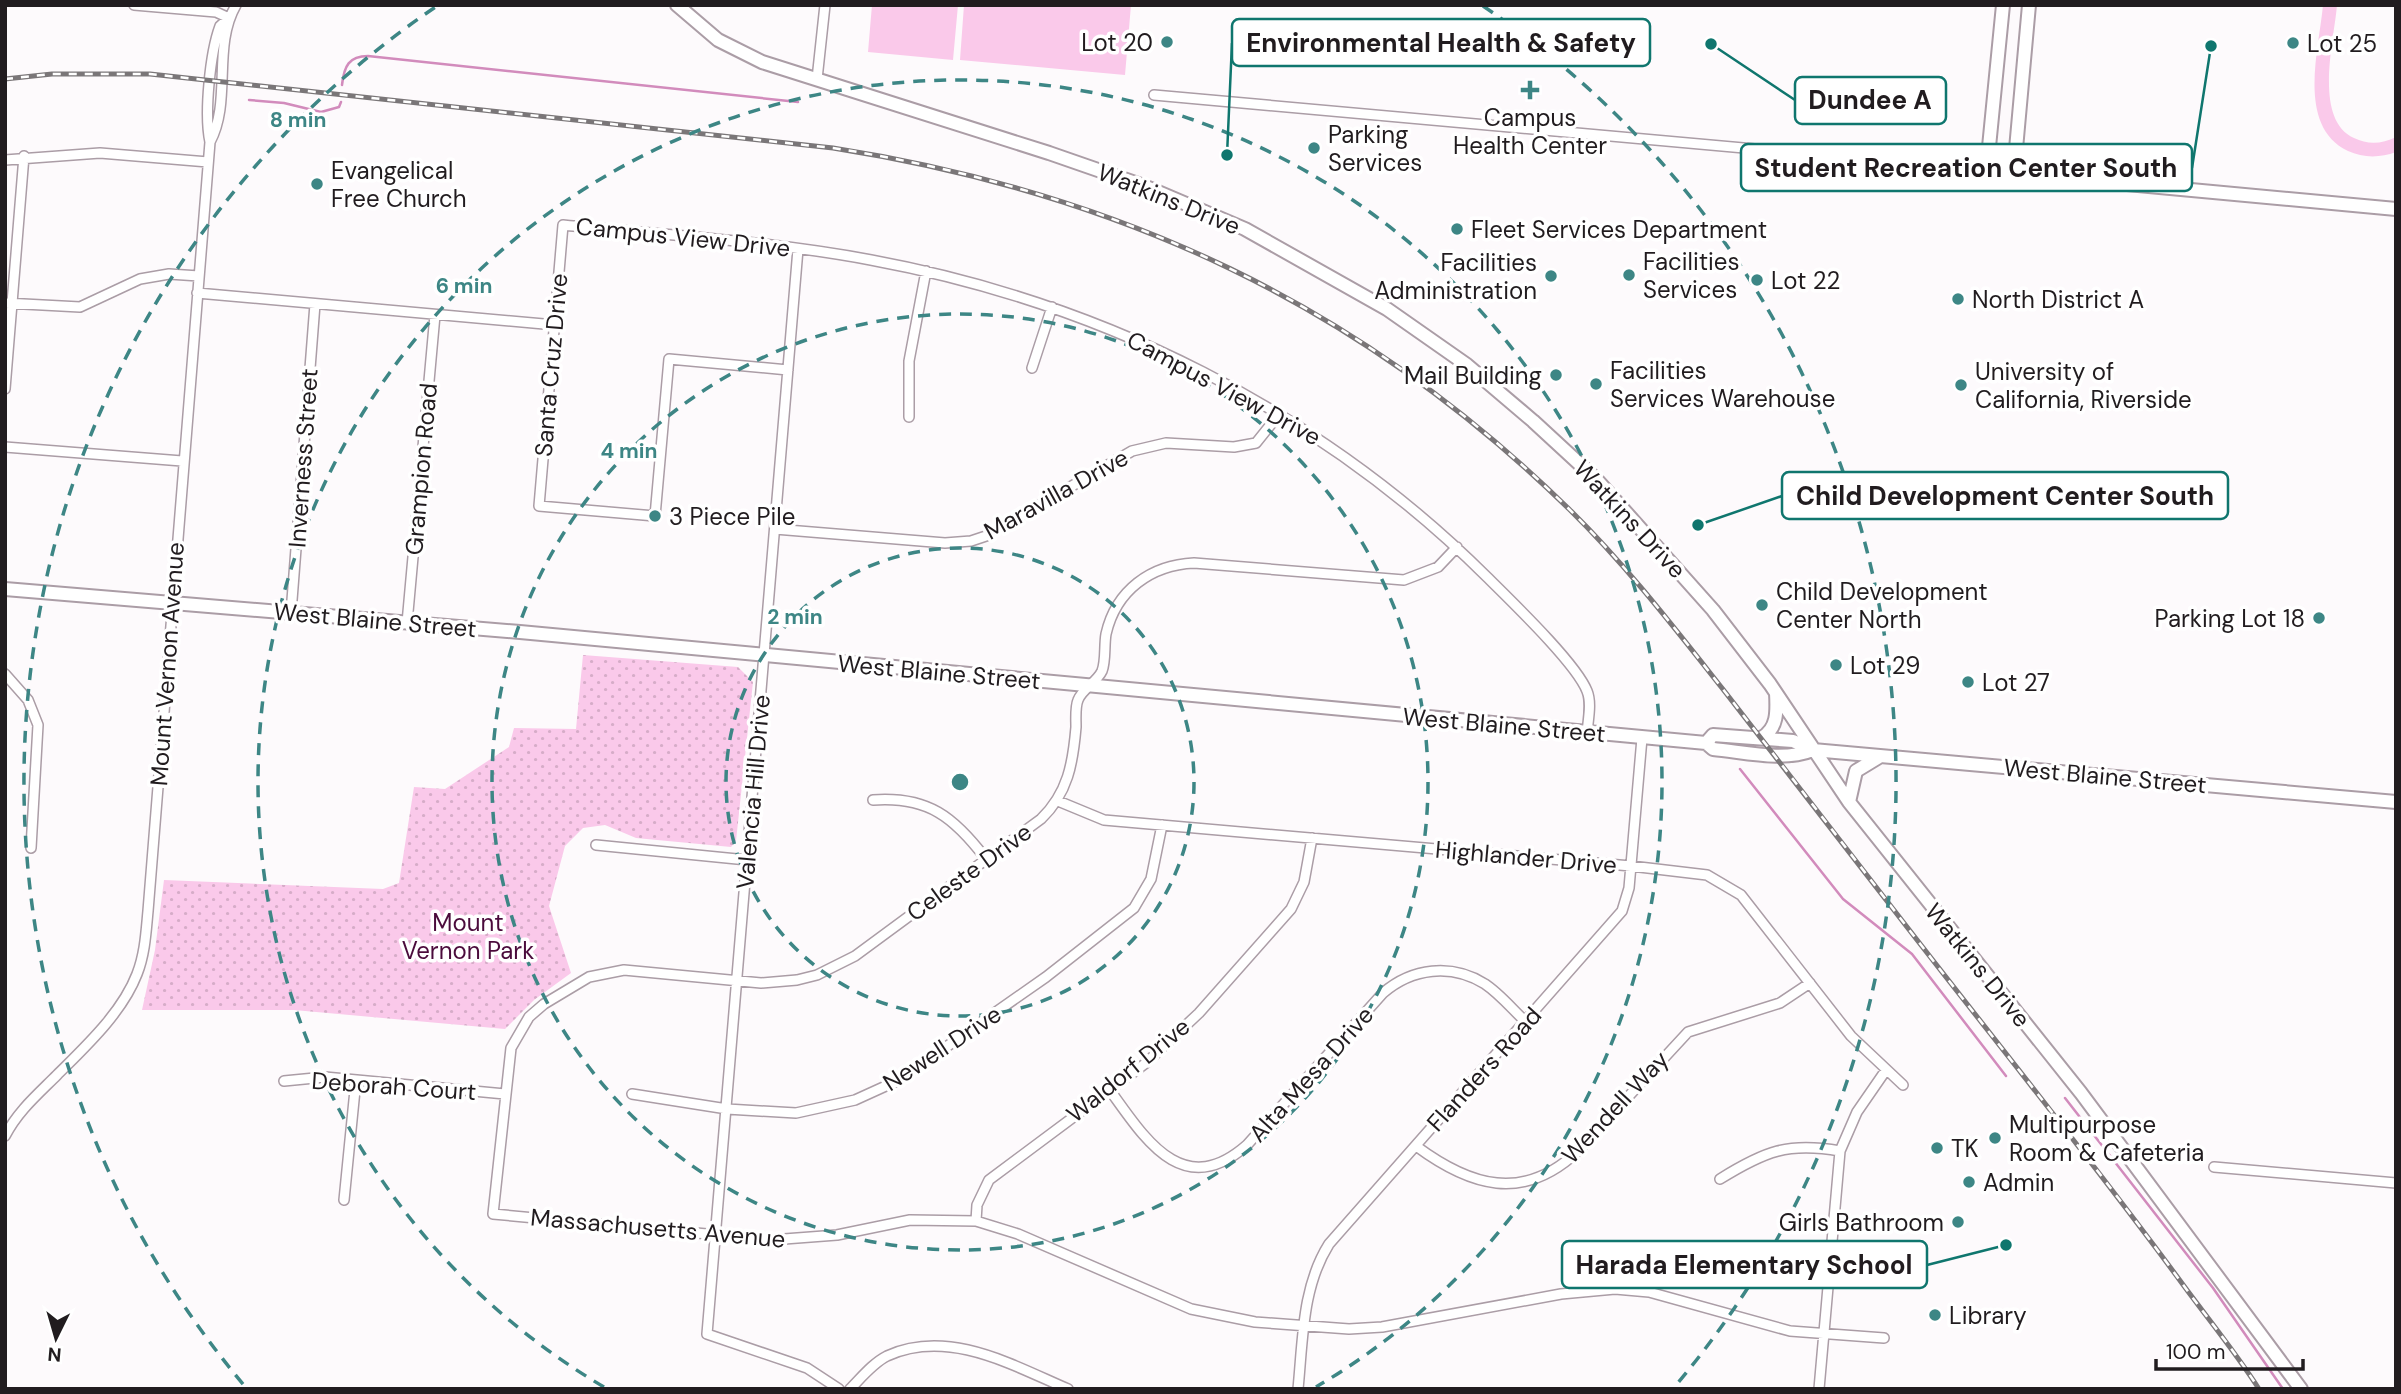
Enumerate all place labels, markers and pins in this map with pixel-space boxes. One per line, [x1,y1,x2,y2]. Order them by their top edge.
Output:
callout: Environmental Health & Safety [1232,19,1650,66]
place label: Lot 20 [1081,27,1153,58]
place label: Lot 25 [2307,28,2377,59]
marker: Lot 20 [1159,34,1175,50]
marker: Lot 25 [2285,35,2301,51]
callout: Dundee A [1795,77,1946,124]
marker: Campus Health Center [1520,80,1540,100]
place label: Campus Health Center [1453,102,1607,161]
place label: Parking Services [1328,119,1422,178]
marker: Parking Services [1306,140,1322,156]
callout: Student Recreation Center South [1741,144,2192,191]
place label: Evangelical Free Church [331,155,467,214]
marker: Evangelical Free Church [309,176,325,192]
place label: Fleet Services Department [1471,214,1767,245]
marker: Fleet Services Department [1449,221,1465,237]
place label: Facilities Services [1643,246,1740,305]
place label: Facilities Administration [1374,247,1537,306]
place label: Lot 22 [1771,265,1840,296]
marker: Facilities Services [1621,267,1637,283]
marker: Facilities Administration [1543,268,1559,284]
marker: Lot 22 [1749,272,1765,288]
place label: North District A [1972,284,2144,315]
marker: North District A [1950,291,1966,307]
place label: Facilities Services Warehouse [1610,355,1835,414]
place label: University of California, Riverside [1975,356,2192,415]
place label: Mail Building [1404,360,1542,391]
marker: Mail Building [1548,367,1564,383]
marker: Facilities Services Warehouse [1588,376,1604,392]
marker: University of California, Riverside [1953,377,1969,393]
callout: Child Development Center South [1782,472,2228,519]
place label: 3 Piece Pile [669,501,795,532]
marker: 3 Piece Pile [647,508,663,524]
place label: Child Development Center North [1776,576,1988,635]
marker: Child Development Center North [1754,597,1770,613]
place label: Parking Lot 18 [2155,603,2305,634]
marker: Parking Lot 18 [2311,610,2327,626]
place label: Lot 29 [1850,650,1920,681]
marker: Lot 29 [1828,657,1844,673]
place label: Lot 27 [1982,667,2050,698]
marker: Lot 27 [1960,674,1976,690]
centre of rings [948,770,972,794]
place label: Multipurpose Room & Cafeteria [2009,1109,2204,1168]
marker: Multipurpose Room & Cafeteria [1987,1130,2003,1146]
place label: TK [1951,1133,1978,1164]
marker: TK [1929,1140,1945,1156]
place label: Admin [1983,1167,2054,1198]
marker: Admin [1961,1174,1977,1190]
place label: Girls Bathroom [1779,1207,1944,1238]
marker: Girls Bathroom [1950,1214,1966,1230]
callout: Harada Elementary School [1562,1241,1927,1288]
place label: Library [1949,1300,2027,1331]
marker: Library [1927,1307,1943,1323]

